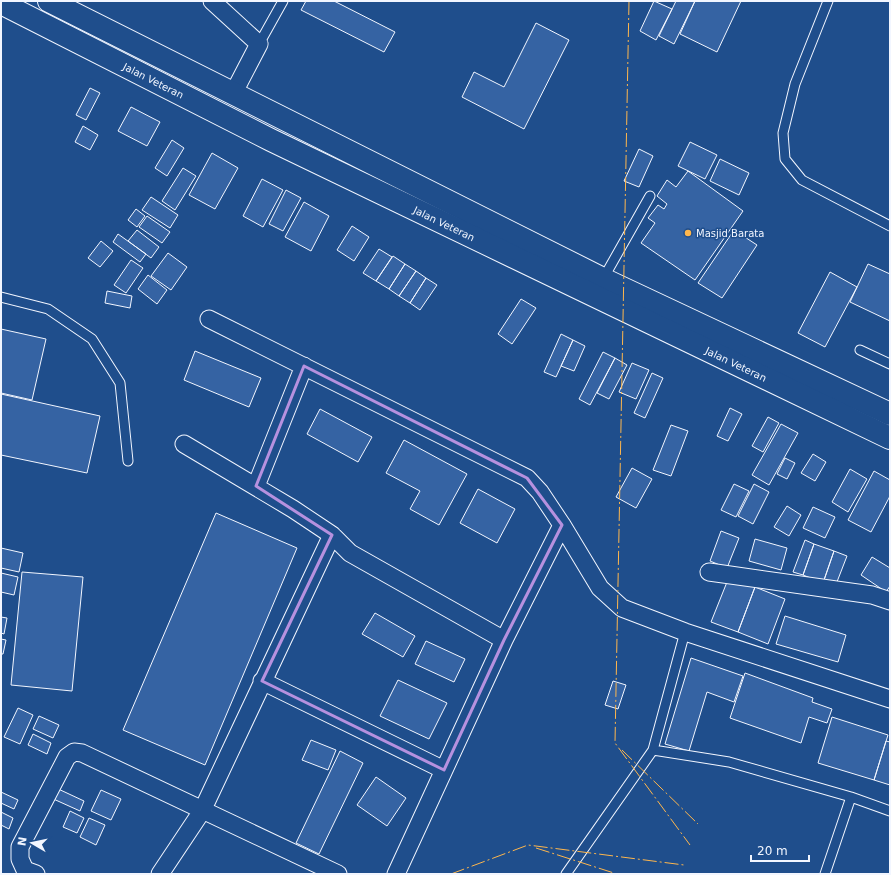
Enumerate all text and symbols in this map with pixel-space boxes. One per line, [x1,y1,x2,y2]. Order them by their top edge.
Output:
street label: Jalan Veteran [120,60,185,101]
street label: Jalan Veteran [411,204,476,243]
marker: Masjid Barata [683,228,693,238]
place label: Masjid Barata [696,228,764,239]
street label: Jalan Veteran [703,345,768,384]
north arrow [12,823,52,863]
text: N [15,836,30,847]
scale bar [751,837,809,863]
text: 20 m [757,844,788,858]

